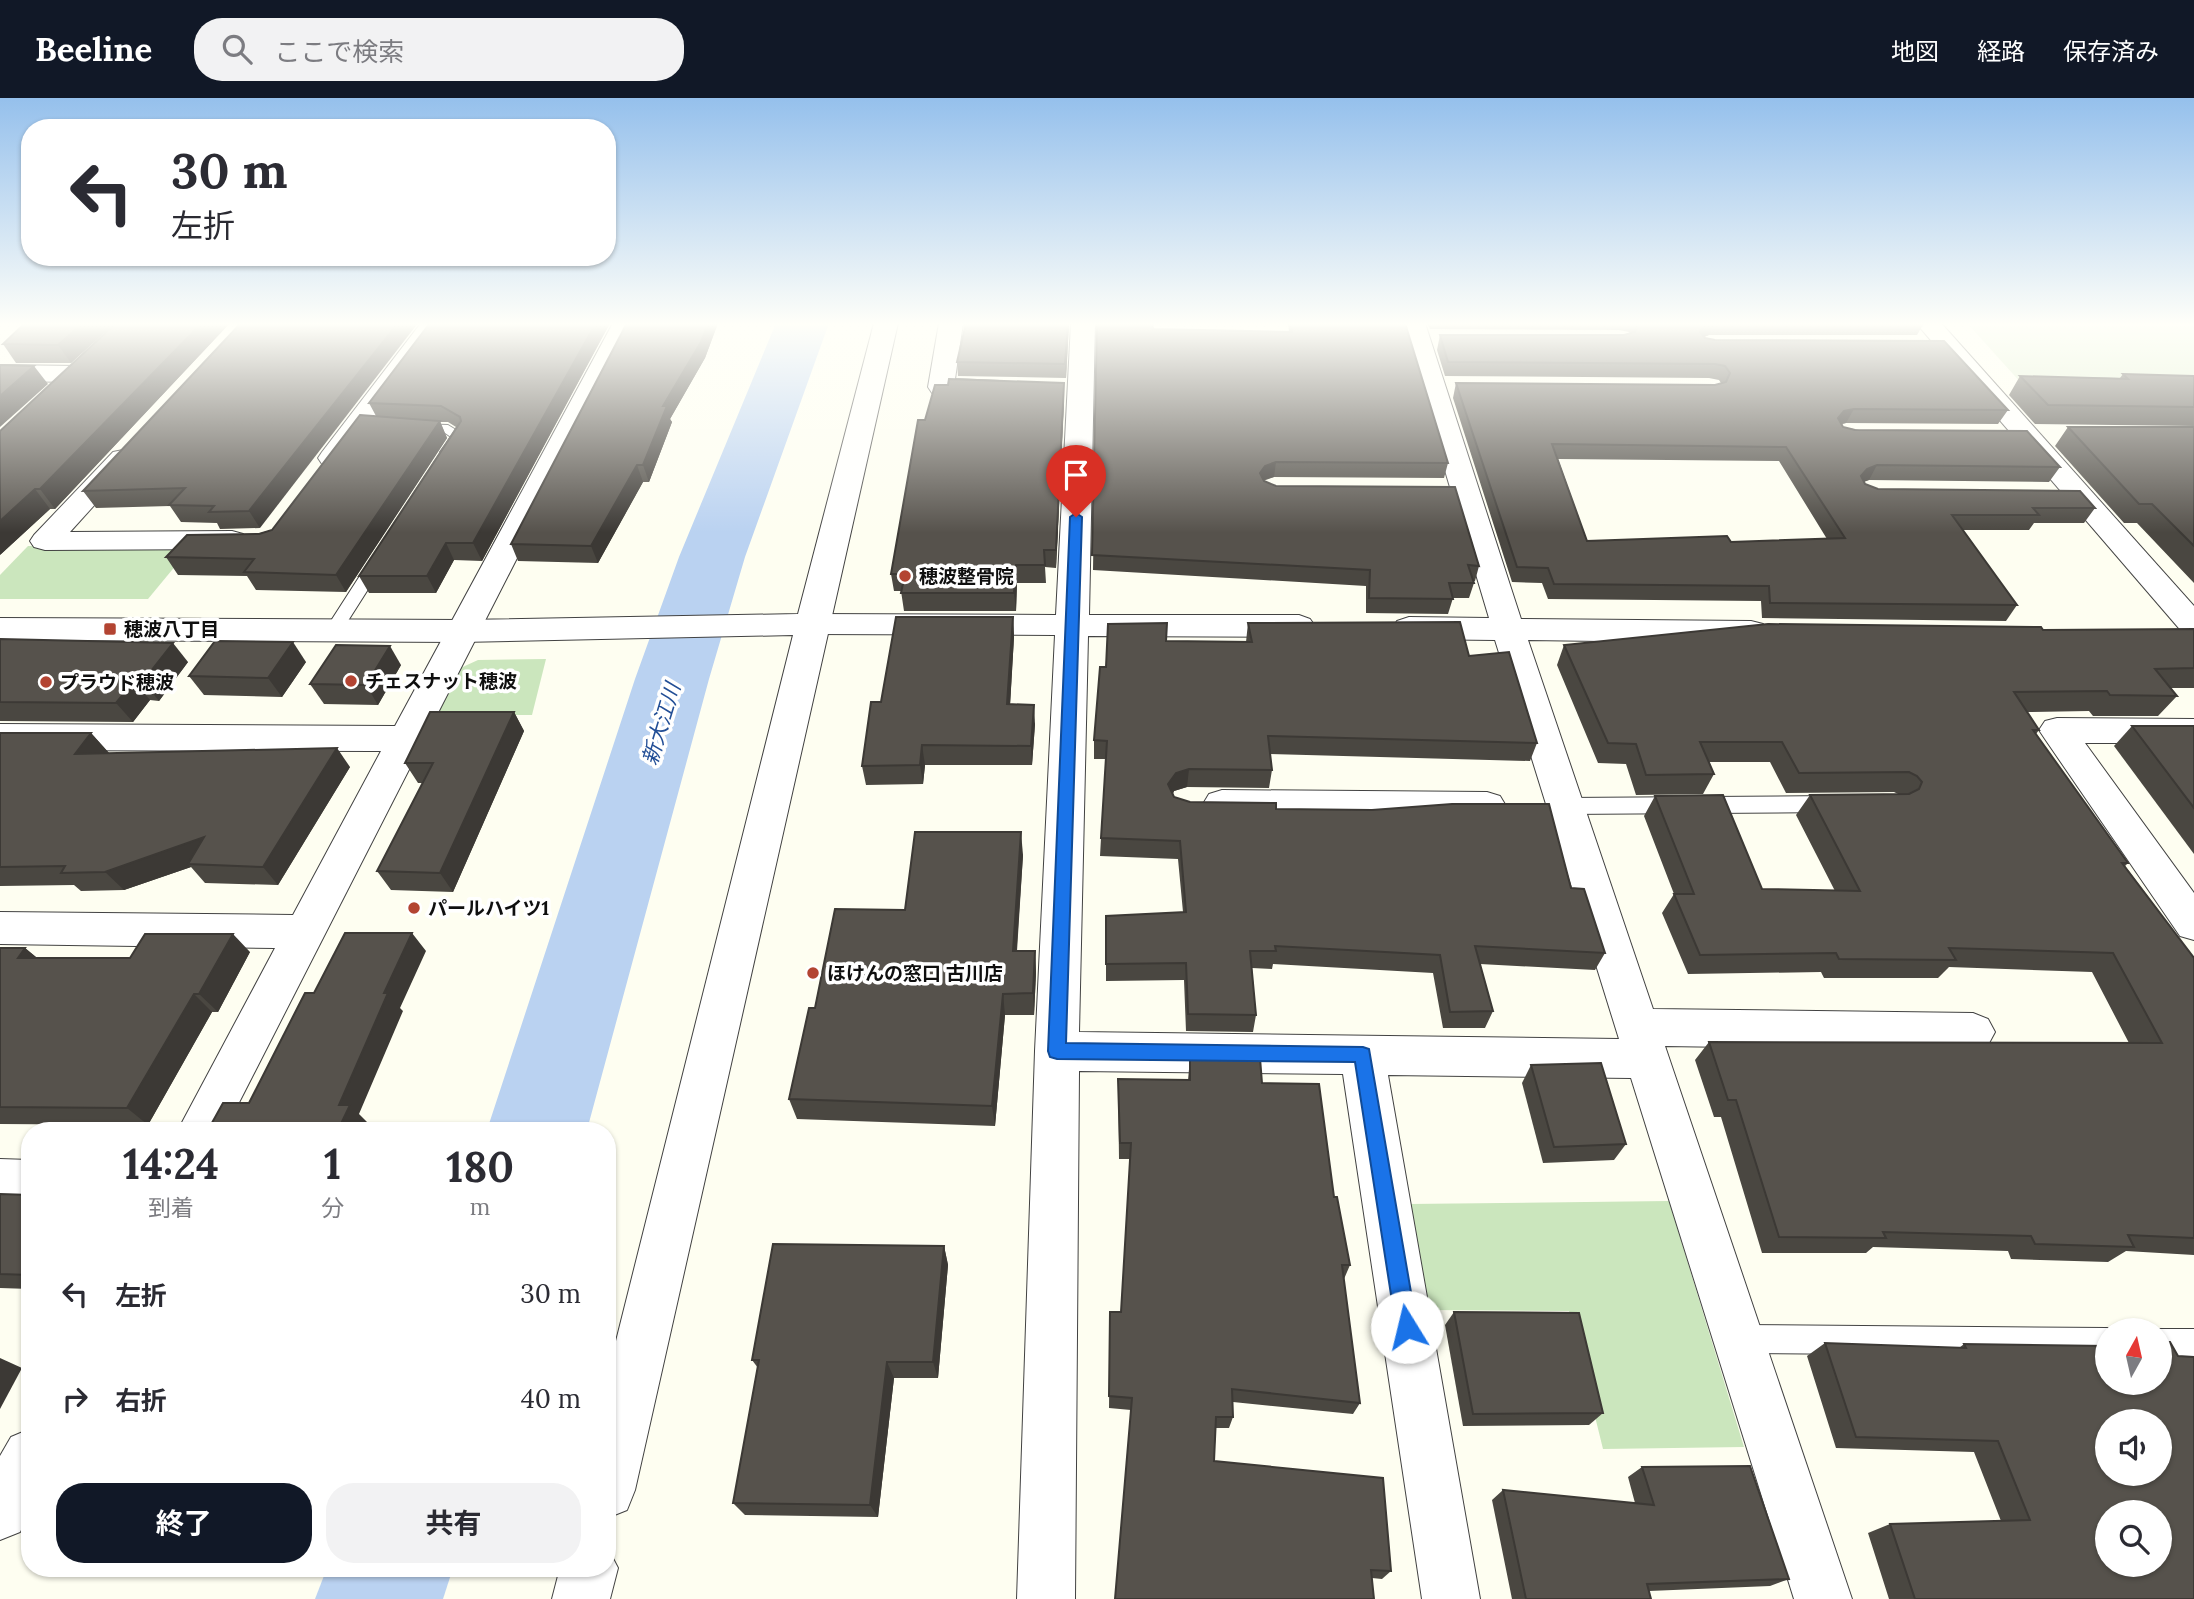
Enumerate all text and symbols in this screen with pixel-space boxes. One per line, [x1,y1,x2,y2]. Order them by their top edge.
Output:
search box [194,18,684,81]
text: Beeline [35,28,152,70]
icon: search [218,30,256,68]
text: ここで検索 [274,35,404,68]
text: 地図 [1891,36,1939,67]
text: 経路 [1977,36,2025,67]
text: 保存済み [2063,36,2159,67]
text: 30 m [171,139,288,201]
icon: left [56,147,147,238]
text: 左折 [171,205,235,246]
pin [1046,445,1106,517]
icon: arrive [1057,456,1095,494]
place label: 穂波整骨院 [919,564,1014,588]
marker: 穂波整骨院 [897,568,913,584]
place label: 穂波八丁目 [124,617,219,641]
marker: 穂波八丁目 [102,621,118,637]
place label: チェスナット穂波 [365,669,517,693]
place label: プラウド穂波 [60,670,174,694]
marker: チェスナット穂波 [343,673,359,689]
marker: プラウド穂波 [38,674,54,690]
water label: 新大江川 [636,678,687,768]
place label: パールハイツ1 [428,896,549,920]
marker: パールハイツ1 [406,900,422,916]
place label: ほけんの窓口 古川店 [827,961,1003,985]
marker: ほけんの窓口 古川店 [805,965,821,981]
text: 14:24 [123,1137,219,1191]
text: 1 [324,1137,341,1191]
text: 180 [446,1140,514,1194]
text: m [470,1192,490,1221]
text: 到着 [148,1193,194,1222]
text: 分 [321,1193,344,1222]
icon: left [56,1275,94,1313]
text: 30 m [520,1277,581,1310]
text: 左折 [115,1279,167,1312]
position arrow [1370,1290,1444,1364]
north arrow [2095,1318,2172,1395]
map controls [2095,1318,2172,1577]
icon: right [56,1380,94,1418]
text: 40 m [521,1382,581,1415]
text: 右折 [115,1384,167,1417]
button: sound [2095,1409,2172,1486]
button: 終了 [56,1483,312,1563]
button: 共有 [326,1483,581,1563]
button: search [2095,1500,2172,1577]

